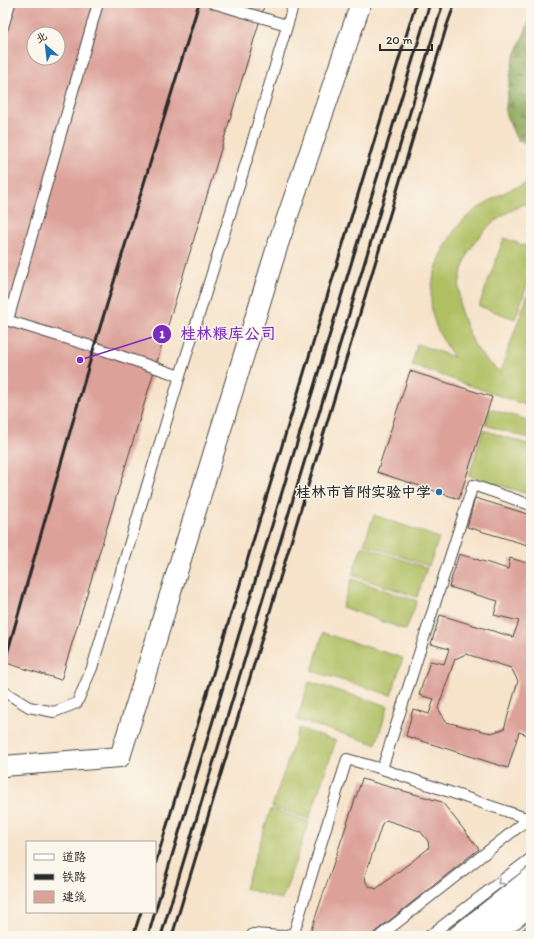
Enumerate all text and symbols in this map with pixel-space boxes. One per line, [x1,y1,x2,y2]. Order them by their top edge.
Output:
north arrow [26,26,66,66]
scale bar [380,26,432,52]
text: 北 [34,29,49,46]
text: 20 m [386,33,413,47]
callout: 桂林粮库公司 [152,320,284,348]
text: 桂林粮库公司 [180,324,276,343]
text: 1 [159,327,165,341]
place label: 桂林市首附实验中学 [296,483,431,501]
marker: 桂林市首附实验中学 [434,487,444,497]
legend [26,841,156,913]
text: 道路 [62,850,86,864]
text: 铁路 [62,870,86,884]
one-way arrow [497,877,504,885]
text: 建筑 [62,890,86,904]

